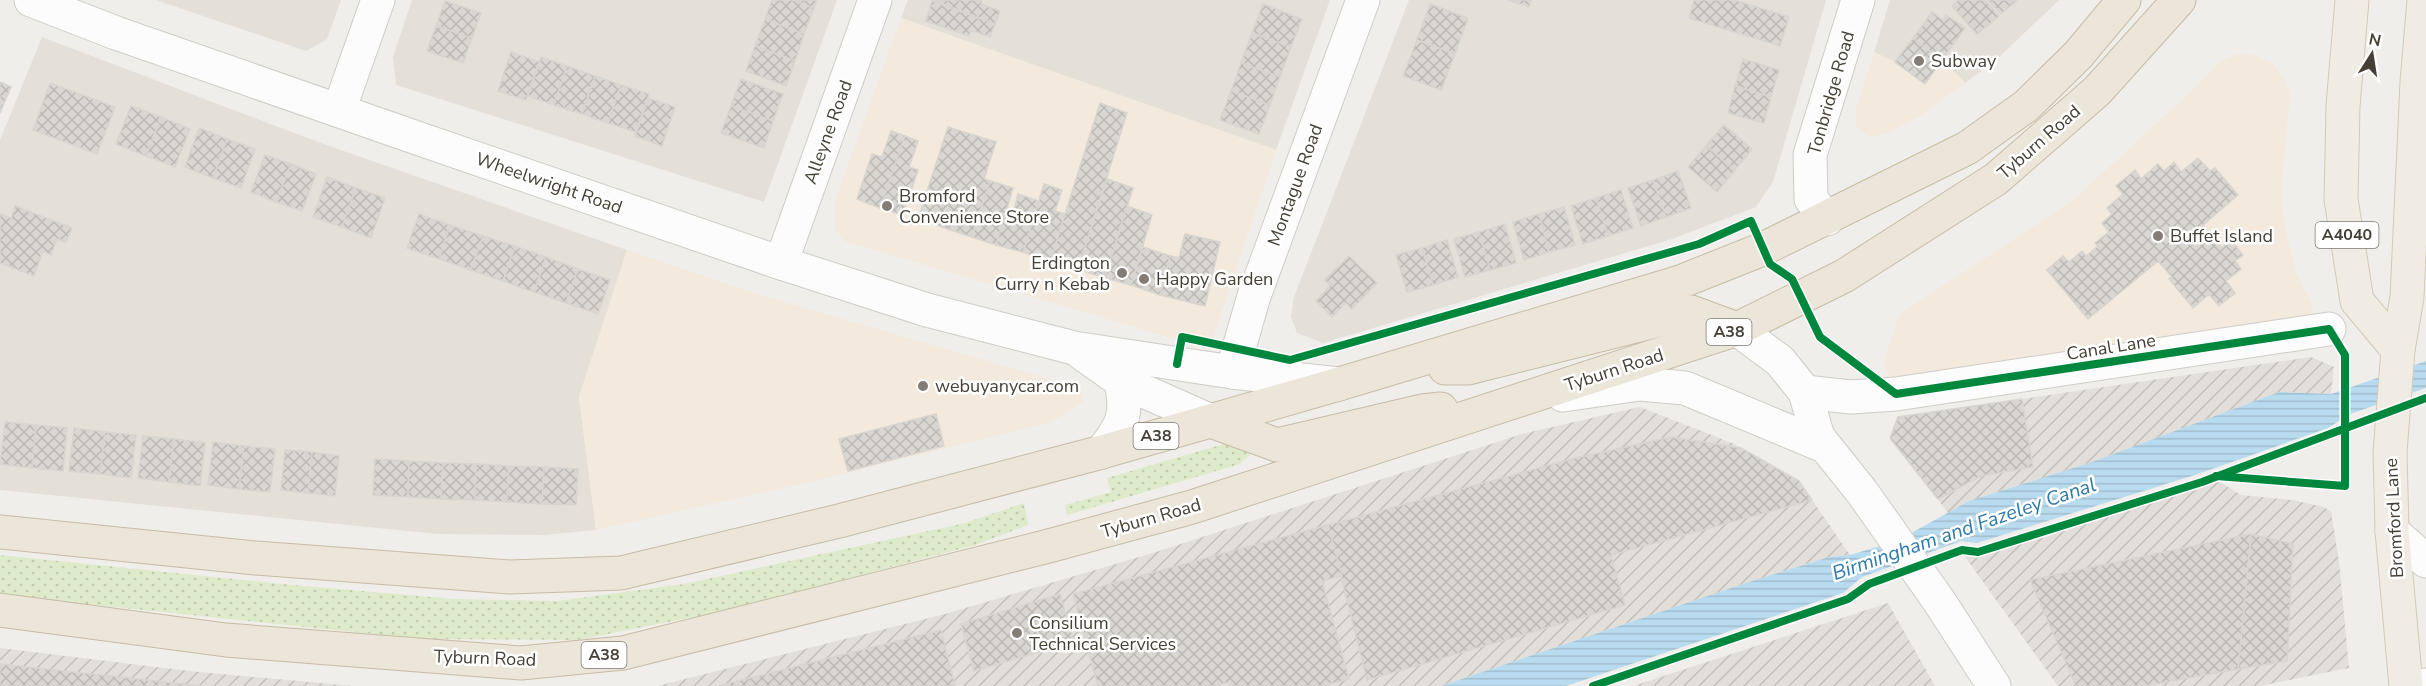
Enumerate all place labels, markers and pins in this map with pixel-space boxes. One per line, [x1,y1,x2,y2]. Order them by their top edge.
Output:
place label: Subway [1931,49,1997,73]
marker: Subway [1912,54,1926,68]
place label: Bromford Convenience Store [899,184,1049,229]
marker: Bromford Convenience Store [880,199,894,213]
place label: Buffet Island [2170,224,2273,248]
marker: Buffet Island [2151,229,2165,243]
place label: Erdington Curry n Kebab [995,251,1110,296]
marker: Erdington Curry n Kebab [1115,266,1129,280]
place label: Happy Garden [1156,267,1273,291]
marker: Happy Garden [1137,272,1151,286]
place label: webuyanycar.com [935,374,1079,398]
marker: webuyanycar.com [916,379,930,393]
place label: Consilium Technical Services [1029,611,1176,656]
marker: Consilium Technical Services [1010,626,1024,640]

